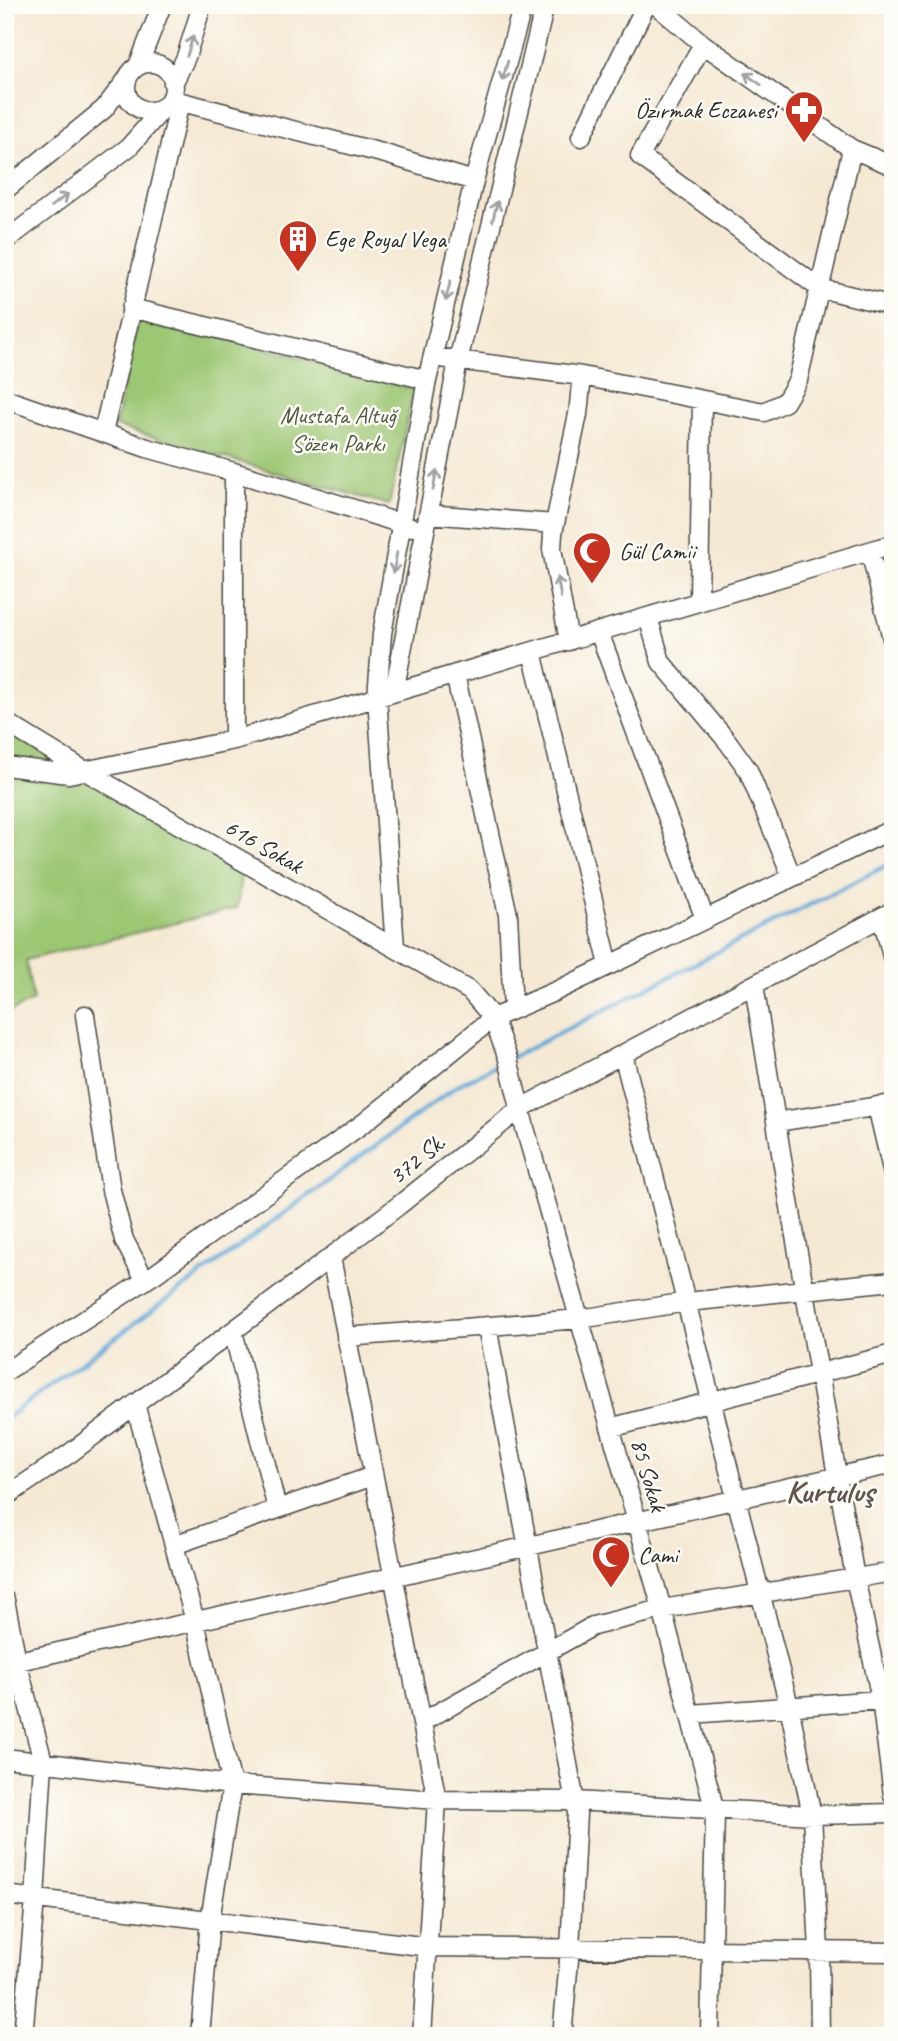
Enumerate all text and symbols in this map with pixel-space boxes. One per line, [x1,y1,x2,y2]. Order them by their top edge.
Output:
one-way arrow [184,35,197,57]
one-way arrow [497,60,510,82]
one-way arrow [744,71,763,86]
pharmacy icon: Özırmak Eczanesi [783,89,825,144]
place label: Özırmak Eczanesi [635,95,780,125]
one-way arrow [50,192,68,207]
one-way arrow [489,200,502,222]
building icon: Ege Royal Vega [277,218,319,273]
place label: Ege Royal Vega [325,224,447,254]
one-way arrow [441,279,454,302]
park label: Mustafa Altuğ Sözen Parkı [280,400,399,458]
one-way arrow [429,469,442,492]
mosque icon: Gül Camii [571,530,613,585]
place label: Gül Camii [619,536,698,566]
one-way arrow [388,551,401,573]
one-way arrow [552,576,565,599]
street label: 616 Sokak [220,812,310,881]
street label: 372 Sk. [383,1127,451,1191]
street label: 85 Sokak [624,1435,674,1517]
district label: Kurtuluş [786,1471,877,1512]
mosque icon: Cami [590,1534,632,1589]
place label: Cami [638,1540,680,1570]

